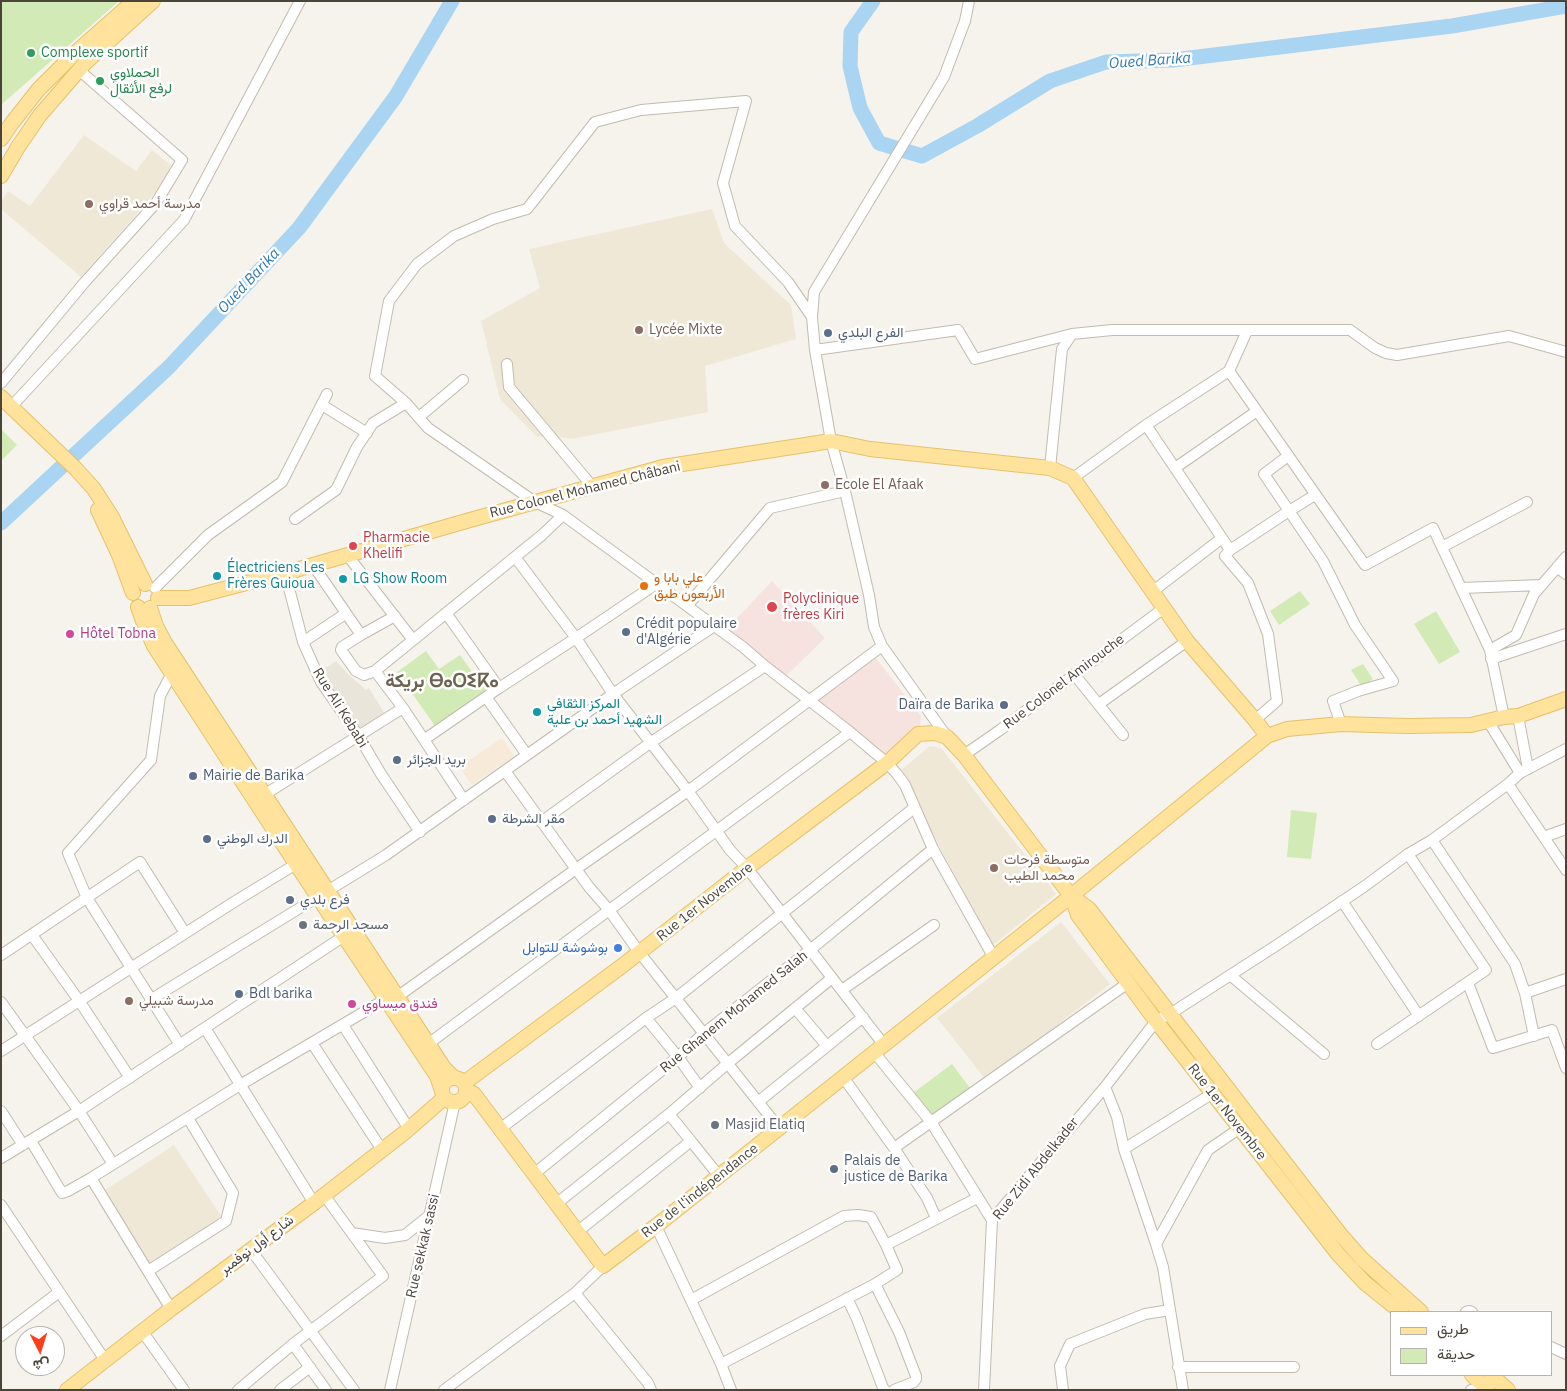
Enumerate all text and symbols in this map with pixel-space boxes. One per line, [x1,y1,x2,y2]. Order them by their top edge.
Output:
place label: Complexe sportif [41,45,148,61]
marker: Complexe sportif [25,47,37,59]
water label: Oued Barika [1108,49,1192,73]
place label: الحملاوي لرفع الأثقال [110,65,172,98]
marker: الحملاوي لرفع الأثقال [94,75,106,87]
place label: مدرسة أحمد قراوي [99,196,201,212]
marker: مدرسة أحمد قراوي [83,198,95,210]
water label: Oued Barika [214,245,284,317]
place label: Lycée Mixte [649,322,723,338]
marker: Lycée Mixte [633,324,645,336]
place label: الفرع البلدي [838,325,904,341]
marker: الفرع البلدي [822,327,834,339]
street label: Rue Colonel Mohamed Châbani [488,458,682,522]
place label: Ecole El Afaak [835,477,924,493]
marker: Ecole El Afaak [819,479,831,491]
place label: Pharmacie Khelifi [363,530,430,562]
marker: Pharmacie Khelifi [347,540,359,552]
place label: Électriciens Les Frères Guioua [227,560,325,592]
marker: Électriciens Les Frères Guioua [211,570,223,582]
place label: علي بابا و الأربعون طبق [654,570,725,602]
place label: LG Show Room [353,571,447,587]
marker: LG Show Room [337,573,349,585]
marker: علي بابا و الأربعون طبق [638,580,650,592]
place label: Polyclinique frères Kiri [783,591,859,624]
marker: Polyclinique frères Kiri [765,600,779,614]
place label: Crédit populaire d'Algérie [636,616,737,648]
place label: Hôtel Tobna [80,626,156,642]
marker: Crédit populaire d'Algérie [620,626,632,638]
marker: Hôtel Tobna [64,628,76,640]
street label: Rue Colonel Amirouche [1000,631,1128,733]
street label: Rue Ali Kebabi [309,665,371,751]
district label: بريكة ⴱⴰⵔⵉⴽⴰ [385,671,499,693]
place label: المركز الثقافي الشهيد أحمد بن علية [547,696,662,729]
place label: Daïra de Barika [899,697,994,713]
marker: Daïra de Barika [998,699,1010,711]
marker: المركز الثقافي الشهيد أحمد بن علية [531,706,543,718]
place label: بريد الجزائر [407,752,466,768]
marker: بريد الجزائر [391,754,403,766]
place label: Mairie de Barika [203,768,304,784]
marker: Mairie de Barika [187,770,199,782]
place label: مقر الشرطة [502,811,565,827]
marker: مقر الشرطة [486,813,498,825]
place label: الدرك الوطني [217,831,288,847]
marker: الدرك الوطني [201,833,213,845]
place label: متوسطة فرحات محمد الطيب [1004,852,1090,884]
street label: Rue 1er Novembre [653,859,757,945]
marker: متوسطة فرحات محمد الطيب [988,862,1000,874]
place label: فرع بلدي [300,892,350,908]
marker: فرع بلدي [284,894,296,906]
place label: مسجد الرحمة [313,917,389,933]
marker: مسجد الرحمة [297,919,309,931]
place label: بوشوشة للتوابل [522,940,608,956]
marker: بوشوشة للتوابل [612,942,624,954]
street label: Rue Ghanem Mohamed Salah [657,947,811,1077]
place label: Bdl barika [249,986,312,1002]
marker: Bdl barika [233,988,245,1000]
place label: مدرسة شبيلي [139,993,214,1009]
marker: مدرسة شبيلي [123,995,135,1007]
place label: فندق ميساوي [362,996,438,1012]
marker: فندق ميساوي [346,998,358,1010]
street label: Rue 1er Novembre [1184,1060,1270,1164]
street label: Rue Zidi Abdelkader [990,1114,1082,1224]
place label: Masjid Elatiq [725,1117,805,1133]
marker: Masjid Elatiq [709,1119,721,1131]
street label: Rue de l'indépendance [638,1140,762,1242]
place label: Palais de justice de Barika [844,1153,948,1186]
marker: Palais de justice de Barika [828,1163,840,1175]
street label: Rue sekkak sassi [403,1192,443,1300]
street label: شارع أول نوفمبر [217,1212,297,1278]
legend [1390,1311,1552,1376]
text: طريق [1437,1319,1469,1338]
north arrow [15,1326,65,1376]
text: حديقة [1437,1344,1475,1363]
text: ش [32,1355,50,1375]

